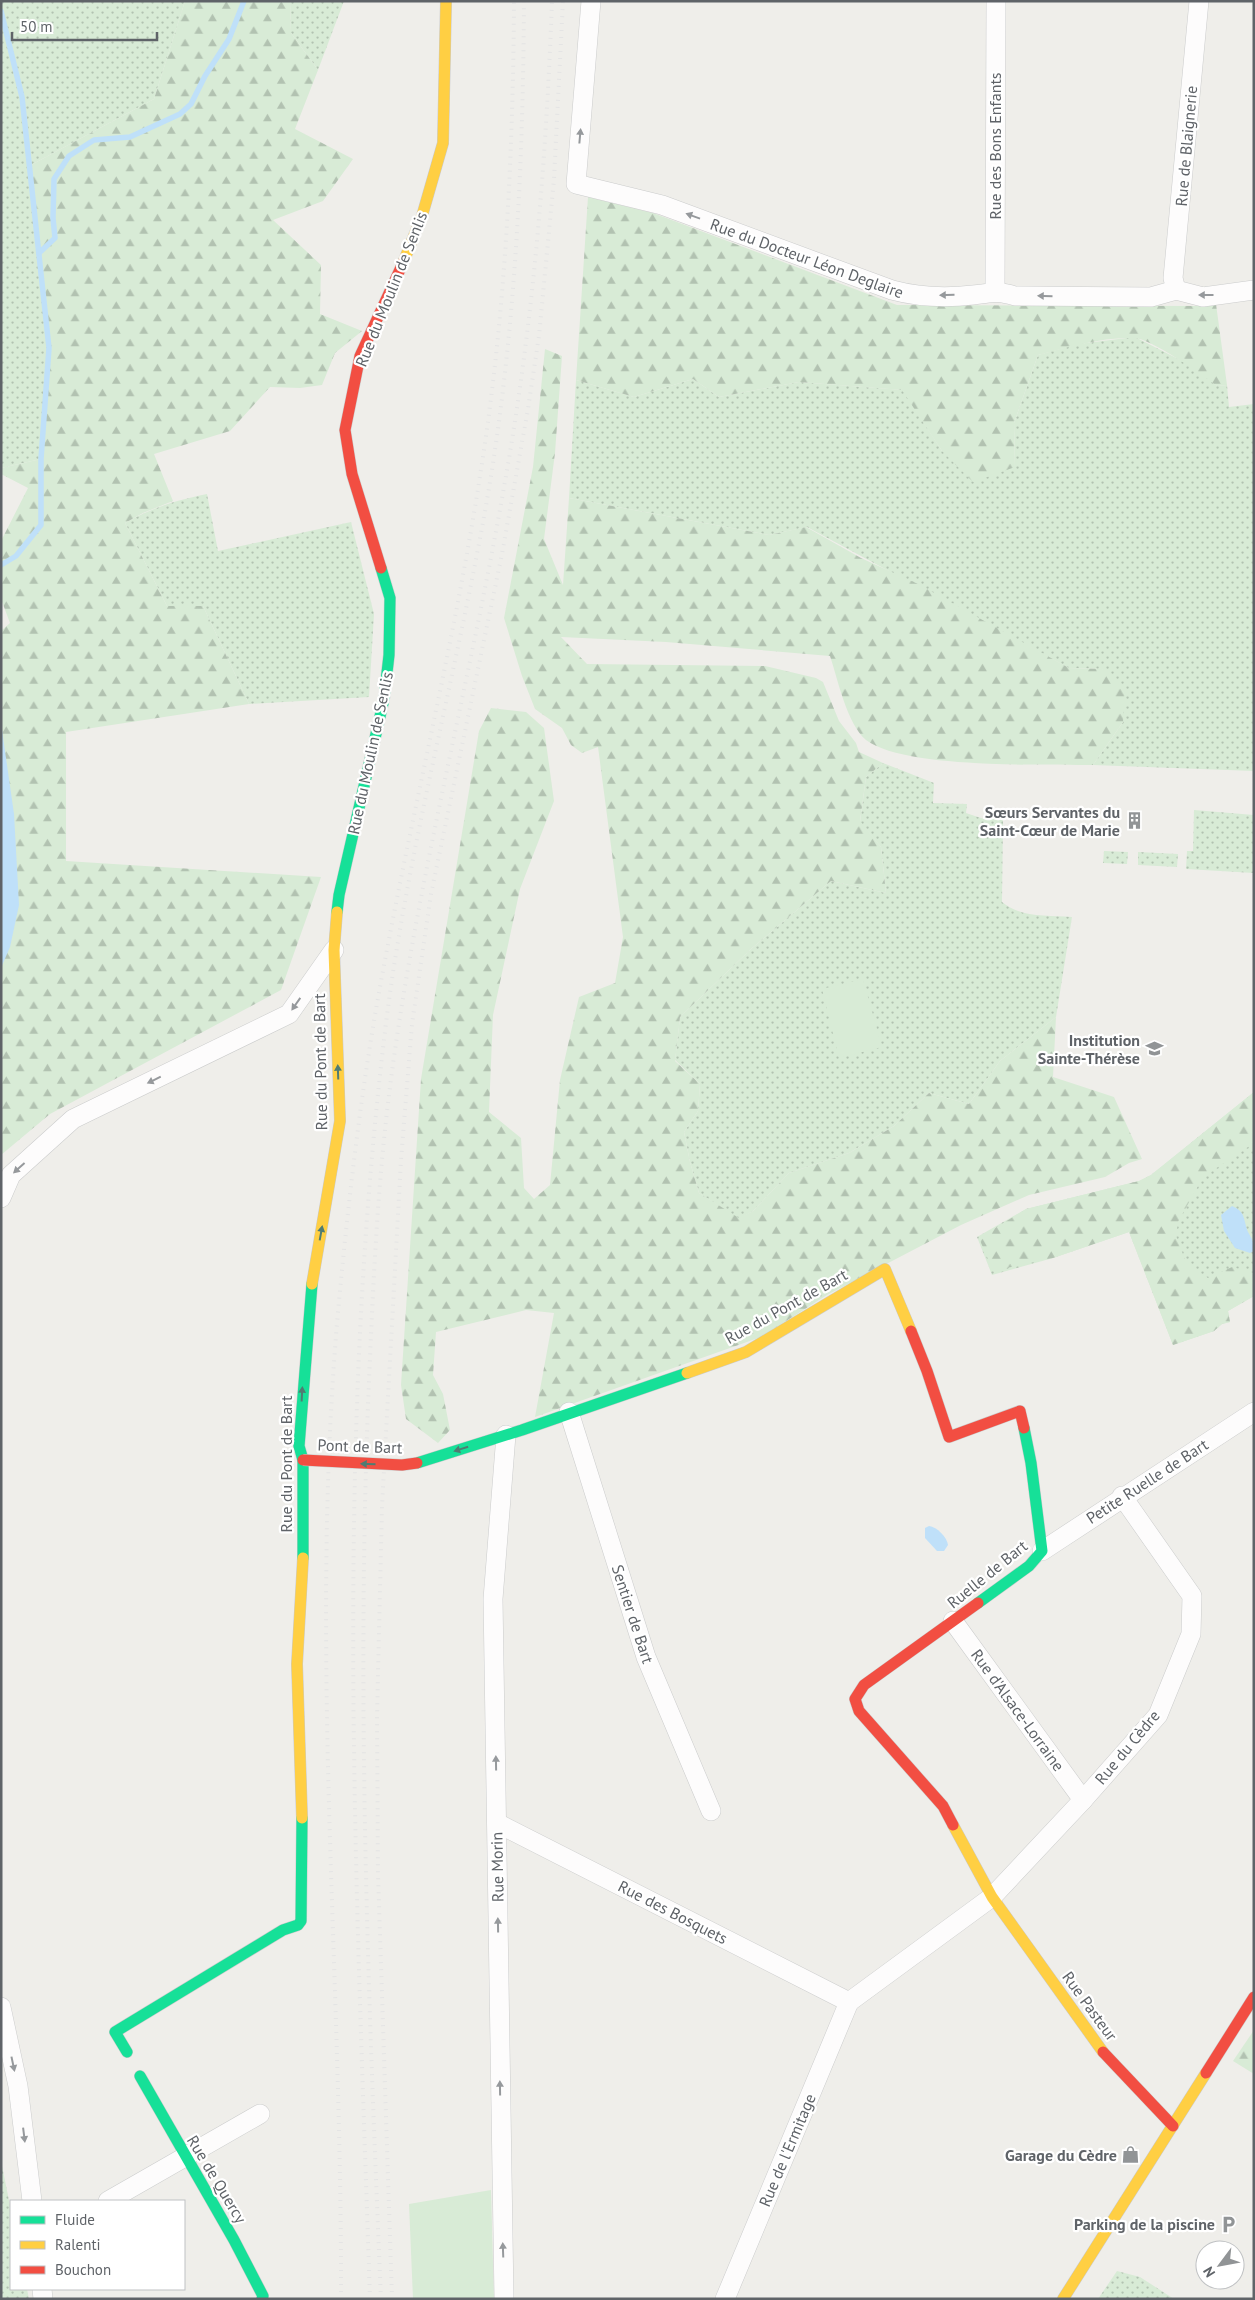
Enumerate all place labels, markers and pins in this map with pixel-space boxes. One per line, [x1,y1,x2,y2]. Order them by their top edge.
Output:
place label: Sœurs Servantes du Saint-Cœur de Marie [980,802,1120,840]
building icon: Sœurs Servantes du Saint-Cœur de Marie [1124,811,1144,831]
place label: Institution Sainte-Thérèse [1038,1030,1140,1068]
school or university icon: Institution Sainte-Thérèse [1144,1039,1164,1059]
place label: Garage du Cèdre [1005,2145,1117,2165]
shop icon: Garage du Cèdre [1121,2145,1141,2165]
place label: Parking de la piscine [1074,2214,1215,2234]
parking icon: Parking de la piscine [1219,2214,1239,2234]

